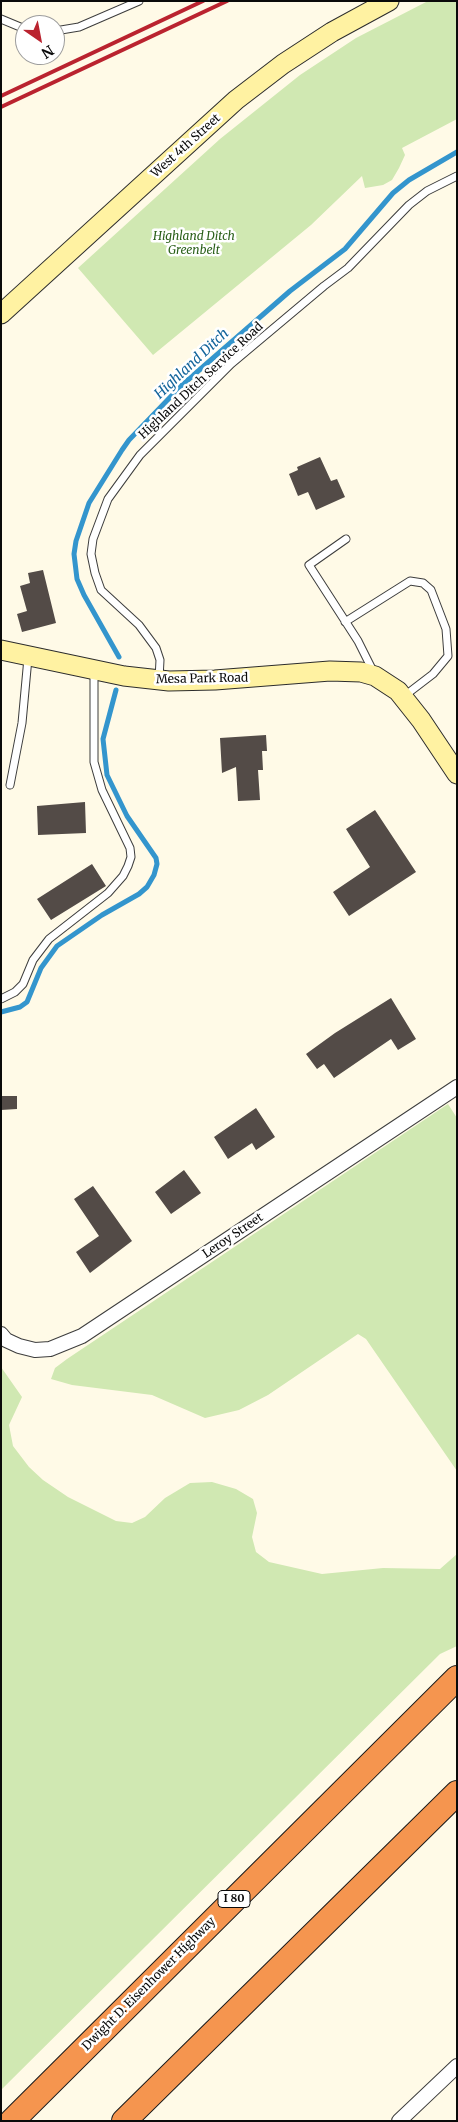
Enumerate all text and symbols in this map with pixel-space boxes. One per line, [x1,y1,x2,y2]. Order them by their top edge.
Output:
north arrow [15,15,65,65]
text: N [38,41,57,62]
street label: West 4th Street [148,111,224,181]
park label: Highland Ditch Greenbelt [153,230,235,258]
street label: Highland Ditch Service Road [136,320,266,442]
water label: Highland Ditch [151,325,233,403]
street label: Mesa Park Road [156,671,248,687]
street label: Leroy Street [200,1210,266,1262]
road number: I 80 [218,1890,250,1908]
street label: Dwight D. Eisenhower Highway [79,1914,219,2054]

